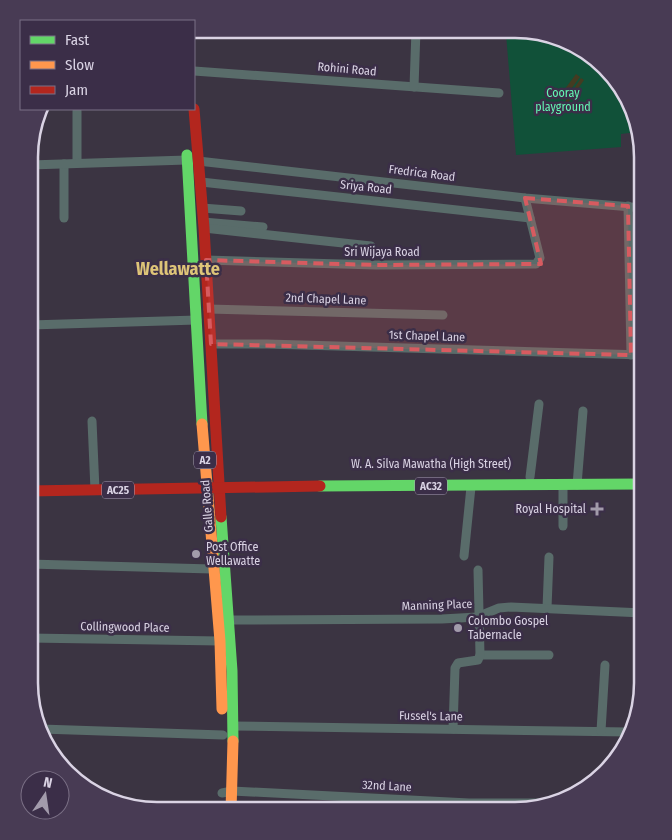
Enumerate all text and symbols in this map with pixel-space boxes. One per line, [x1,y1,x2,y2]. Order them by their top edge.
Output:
legend [20,20,195,110]
text: Fast [65,31,89,49]
text: Slow [65,56,94,74]
street label: Rohini Road [317,59,377,79]
text: Jam [65,81,88,99]
park label: Cooray playground [535,86,591,114]
street label: Fredrica Road [388,162,456,184]
street label: Sriya Road [339,177,393,197]
street label: Sri Wijaya Road [344,245,420,259]
district label: Wellawatte [136,258,220,280]
street label: 2nd Chapel Lane [285,291,367,307]
street label: 1st Chapel Lane [389,328,465,344]
road number: A2 [194,452,216,468]
street label: W. A. Silva Mawatha (High Street) [351,457,512,471]
road number: AC32 [415,478,447,494]
street label: Galle Road [198,479,216,533]
road number: AC25 [102,482,134,498]
place label: Royal Hospital [516,502,586,516]
marker: Royal Hospital [590,502,604,516]
place label: Post Office Wellawatte [206,540,260,568]
marker: Post Office Wellawatte [190,548,202,560]
street label: Manning Place [401,597,473,613]
place label: Colombo Gospel Tabernacle [468,614,548,642]
street label: Collingwood Place [80,619,170,635]
marker: Colombo Gospel Tabernacle [452,622,464,634]
street label: Fussel's Lane [399,708,463,724]
north arrow [20,770,70,820]
text: N [42,774,54,792]
street label: 32nd Lane [362,778,412,794]

